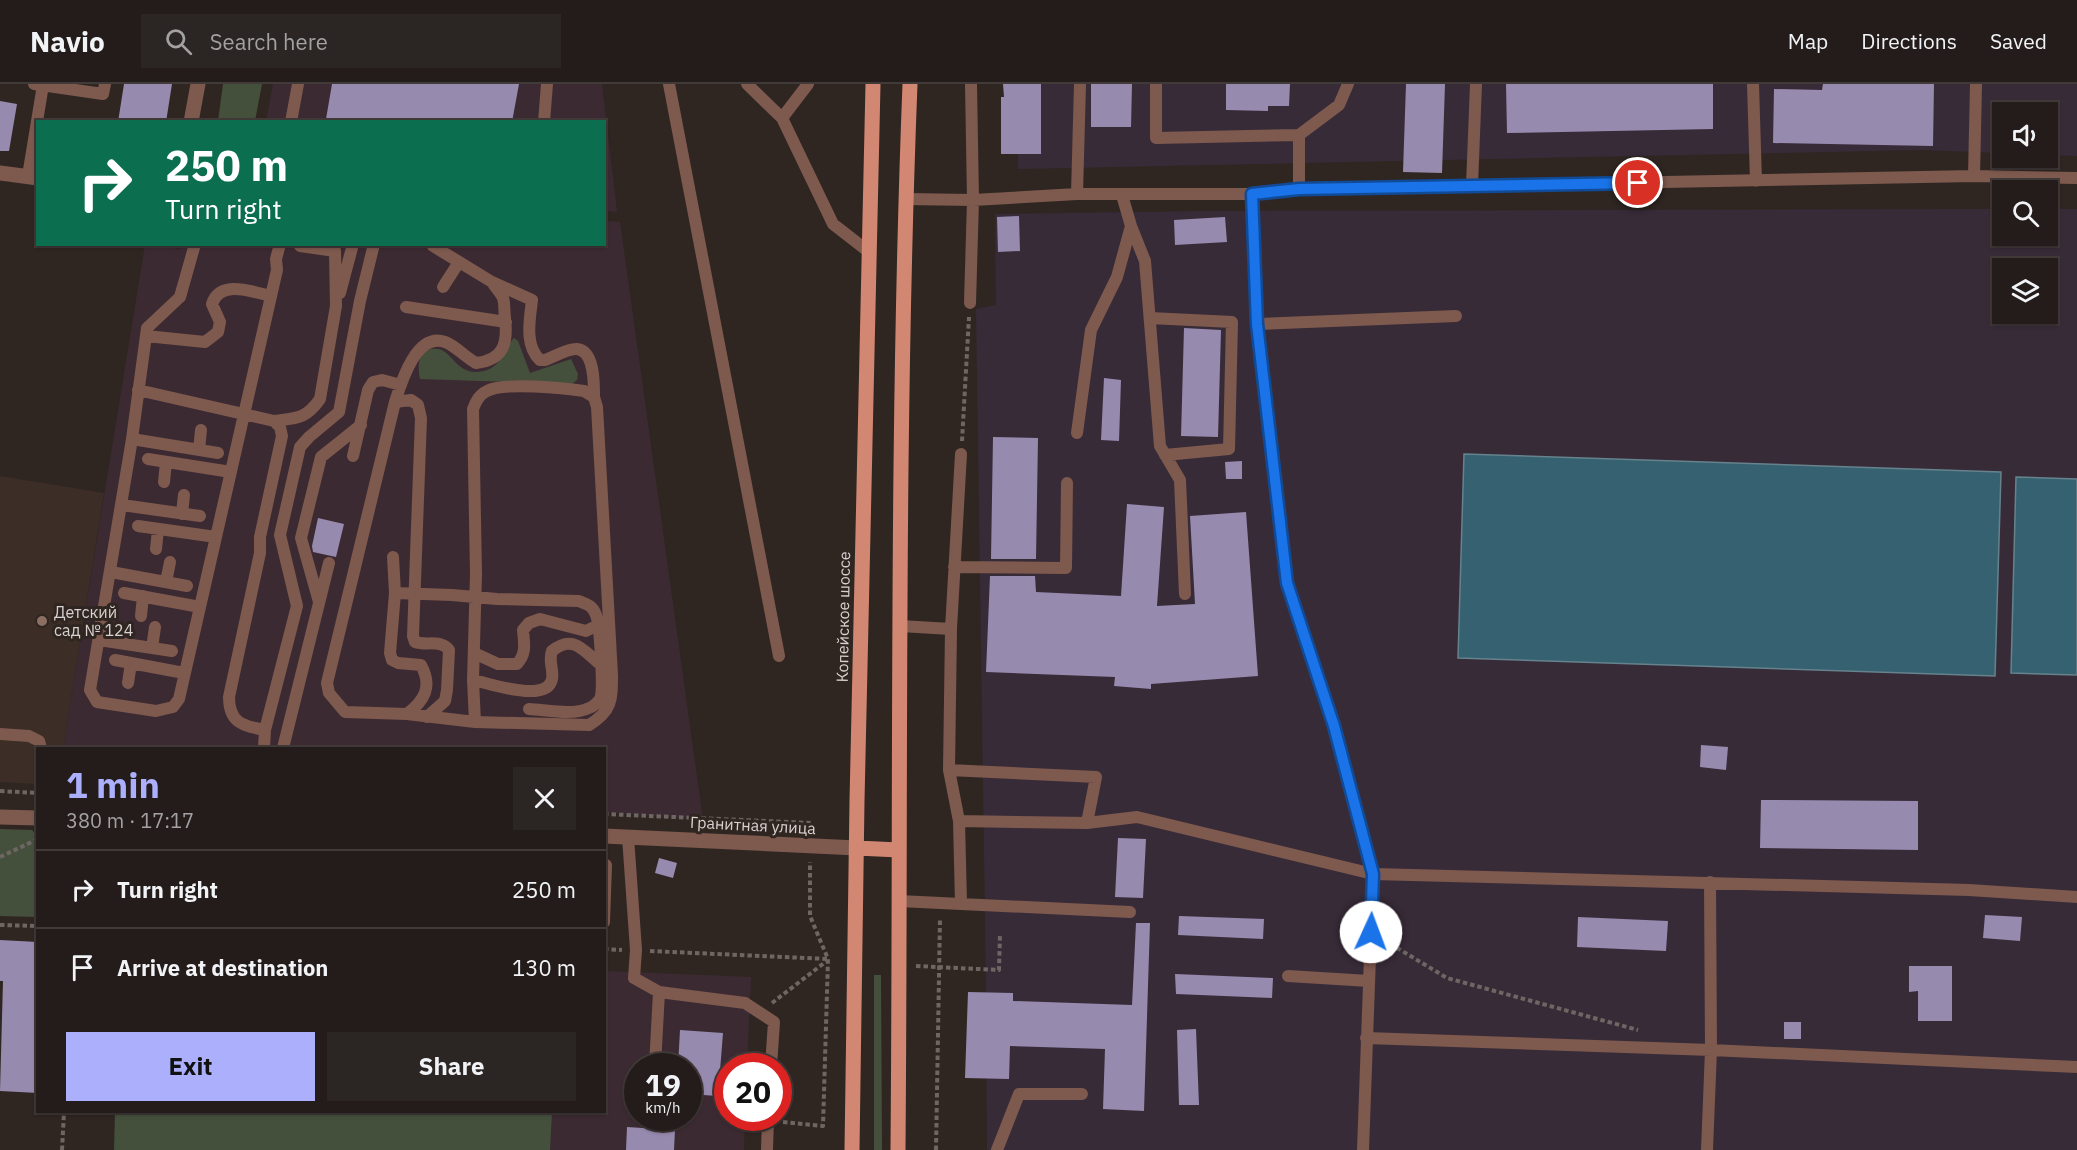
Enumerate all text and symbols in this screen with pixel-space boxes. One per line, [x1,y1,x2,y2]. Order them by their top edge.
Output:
search box [141,14,561,68]
text: Navio [30,23,105,60]
icon: search [162,25,195,58]
text: Search here [210,27,328,56]
text: Map [1788,27,1828,55]
text: Directions [1861,27,1957,55]
text: Saved [1990,27,2047,55]
map controls [1992,102,2058,324]
button: sound [1992,102,2058,168]
text: 250 m [165,138,288,193]
icon: right [66,144,144,222]
pin [1612,157,1663,208]
icon: arrive [1621,166,1654,199]
button: search [1992,180,2058,246]
text: Turn right [165,191,282,226]
button: layers [1992,258,2058,324]
street label: Копейское шоссе [832,551,854,683]
place label: Детский сад № 124 [54,602,133,640]
marker: Детский сад № 124 [35,614,49,628]
text: 1 min [66,761,160,808]
button: close [513,767,576,830]
text: 380 m · 17:17 [66,807,194,834]
street label: Гранитная улица [690,812,817,838]
icon: right [66,873,99,906]
text: Turn right [117,875,218,904]
text: 250 m [512,875,576,904]
position arrow [1339,900,1403,964]
icon: arrive [66,951,99,984]
text: Arrive at destination [117,953,328,982]
text: 130 m [512,953,576,982]
button: Exit [66,1032,315,1101]
button: Share [327,1032,576,1101]
speed limit sign: 20 [714,1053,792,1131]
text: 19 [645,1065,681,1104]
text: km/h [645,1098,681,1117]

